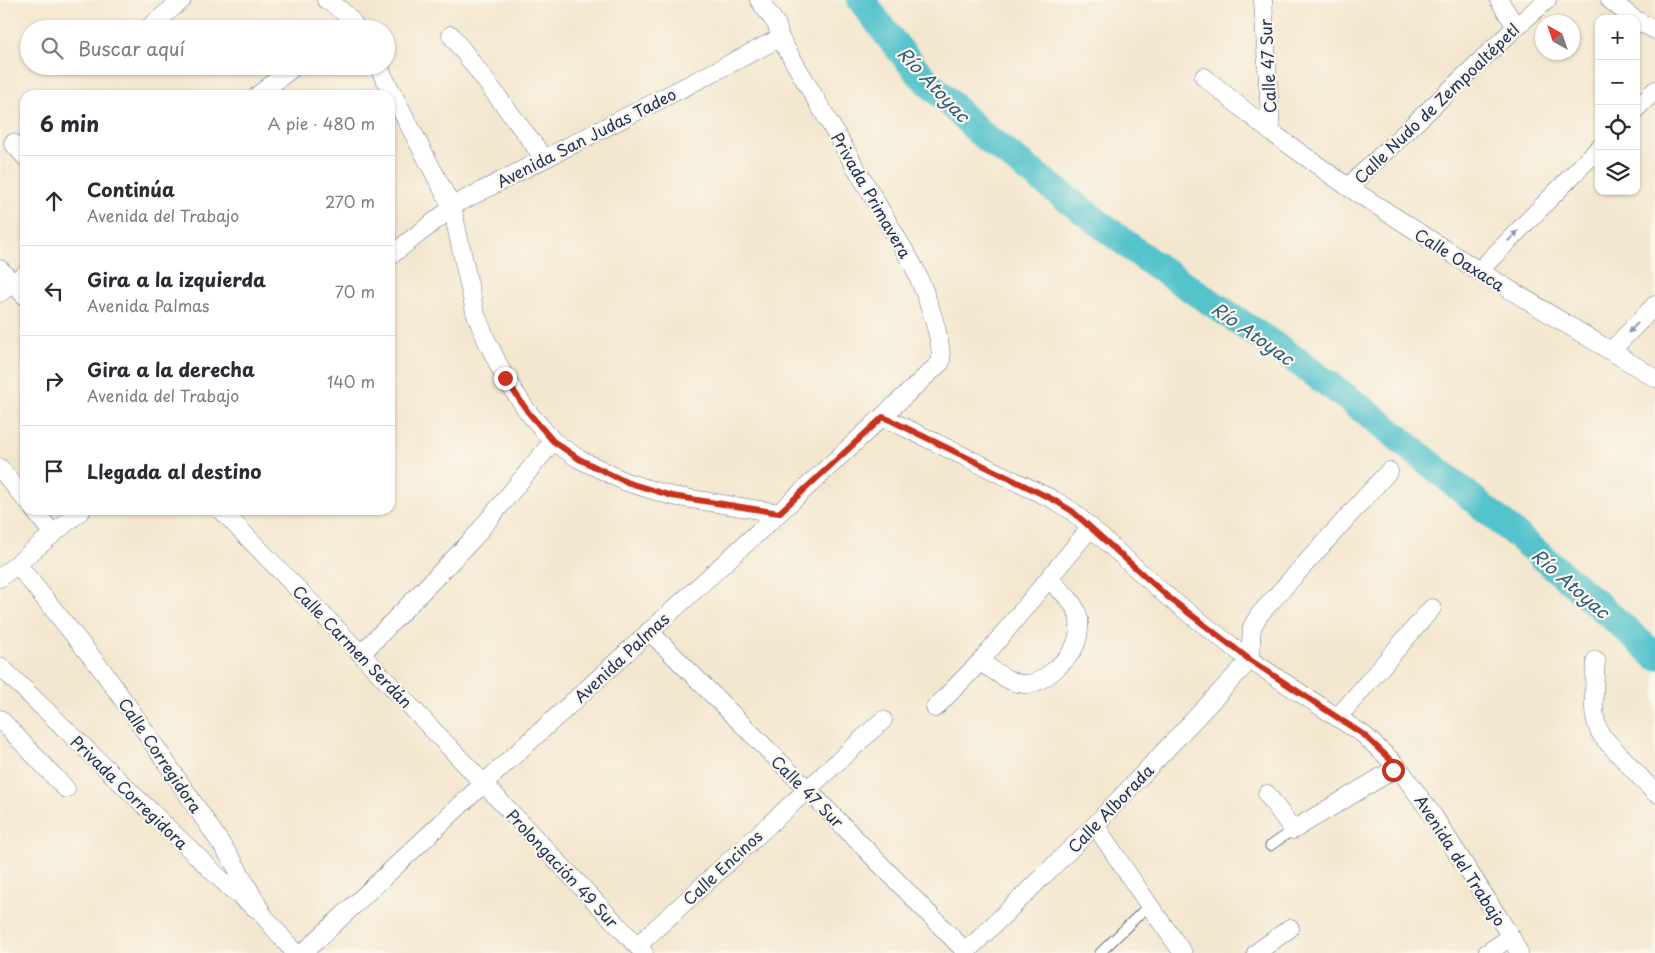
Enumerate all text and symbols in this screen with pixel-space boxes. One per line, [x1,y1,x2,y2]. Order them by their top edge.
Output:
north arrow [1535,15,1580,60]
map controls [1595,15,1640,195]
button: + [1595,15,1640,60]
street label: Calle Nudo de Zempoaltépetl [1348,17,1524,189]
street label: Calle 47 Sur [1253,18,1281,114]
search box [20,20,395,75]
icon: search [38,34,66,62]
text: Buscar aquí [78,34,185,62]
water label: Río Atoyac [892,40,977,129]
button: − [1595,60,1640,105]
street label: Avenida San Judas Tadeo [492,81,680,193]
button: locate [1595,105,1640,150]
text: 6 min [40,107,99,139]
text: A pie · 480 m [267,111,375,135]
street label: Privada Primavera [826,127,918,263]
button: layers [1595,150,1640,195]
text: Continúa [87,175,175,203]
icon: ahead [40,187,68,215]
text: 270 m [325,189,375,213]
text: Avenida del Trabajo [87,203,239,227]
street label: Calle Oaxaca [1410,222,1510,296]
one-way arrow [1507,231,1519,243]
text: Gira a la izquierda [87,265,266,293]
icon: left [40,277,68,305]
text: 70 m [335,279,375,303]
text: Avenida Palmas [87,293,209,317]
water label: Río Atoyac [1206,295,1301,372]
one-way arrow [1627,322,1639,334]
text: Gira a la derecha [87,355,255,383]
icon: right [40,367,68,395]
route end [494,367,517,390]
text: 140 m [327,369,375,393]
text: Avenida del Trabajo [87,383,239,407]
icon: arrive [40,457,68,485]
text: Llegada al destino [87,457,261,485]
water label: Río Atoyac [1526,542,1617,625]
street label: Calle Carmen Serdán [288,579,418,713]
street label: Avenida Palmas [568,606,674,708]
street label: Calle Corregidora [113,693,209,818]
street label: Privada Corregidora [66,730,194,855]
street label: Calle 47 Sur [766,749,850,833]
street label: Calle Alborada [1062,758,1158,858]
route start [1382,759,1405,782]
street label: Avenida del Trabajo [1409,790,1513,930]
street label: Prolongación 49 Sur [501,803,625,933]
street label: Calle Encinos [677,824,767,910]

